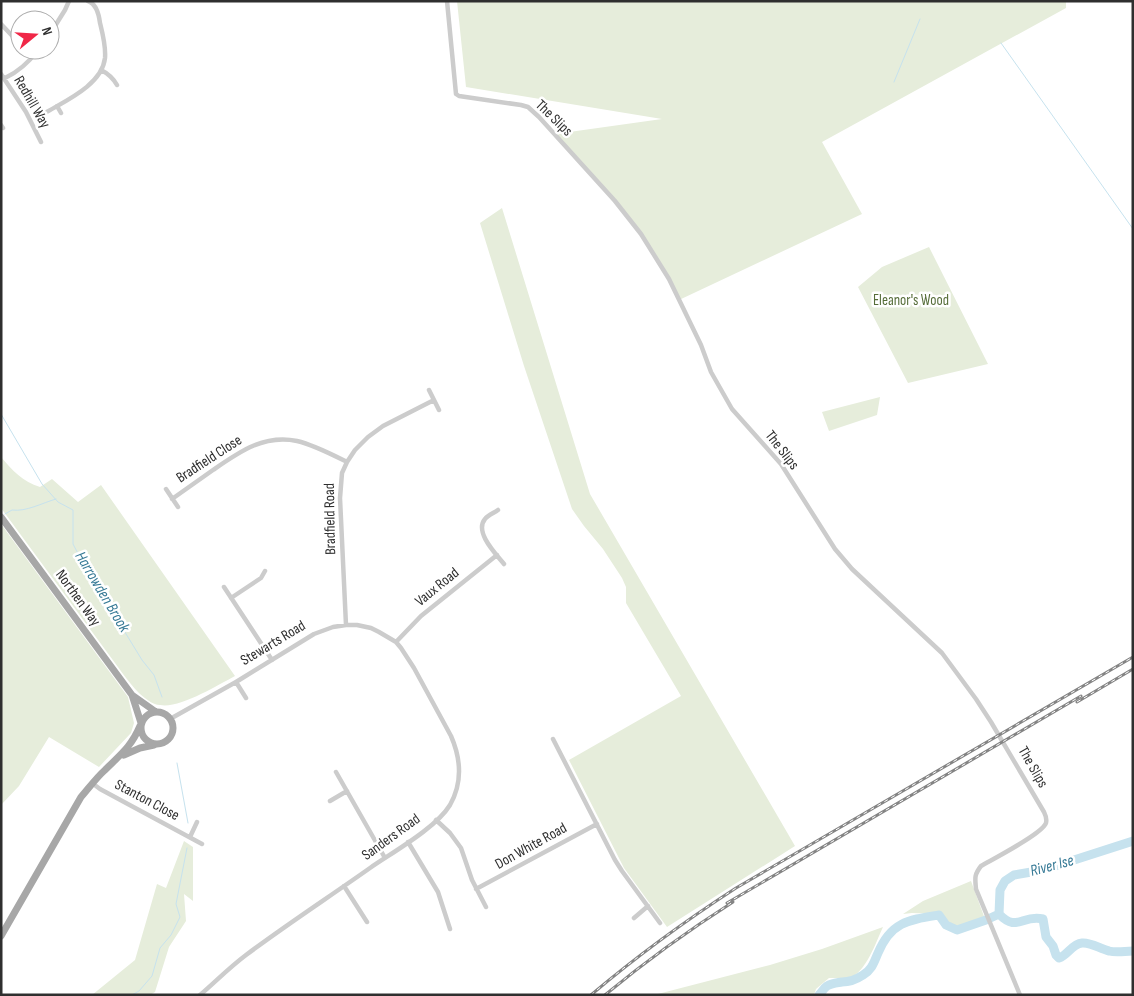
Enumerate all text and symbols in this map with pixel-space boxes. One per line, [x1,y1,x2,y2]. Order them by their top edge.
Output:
north arrow [10,10,60,60]
text: N [38,25,56,37]
street label: Redhill Way [10,73,55,132]
street label: The Slips [531,96,577,140]
park label: Eleanor's Wood [873,291,949,310]
street label: The Slips [761,427,803,473]
street label: Bradfield Close [173,431,245,487]
street label: Bradfield Road [320,483,340,555]
water label: Harrowden Brook [71,548,134,637]
street label: Vaux Road [411,563,463,611]
street label: Northen Way [51,566,105,630]
street label: Stewarts Road [237,616,309,670]
street label: The Slips [1014,743,1052,791]
street label: Stanton Close [111,775,183,825]
street label: Sanders Road [358,809,424,865]
street label: Don White Road [492,818,570,874]
water label: River Ise [1028,851,1076,881]

